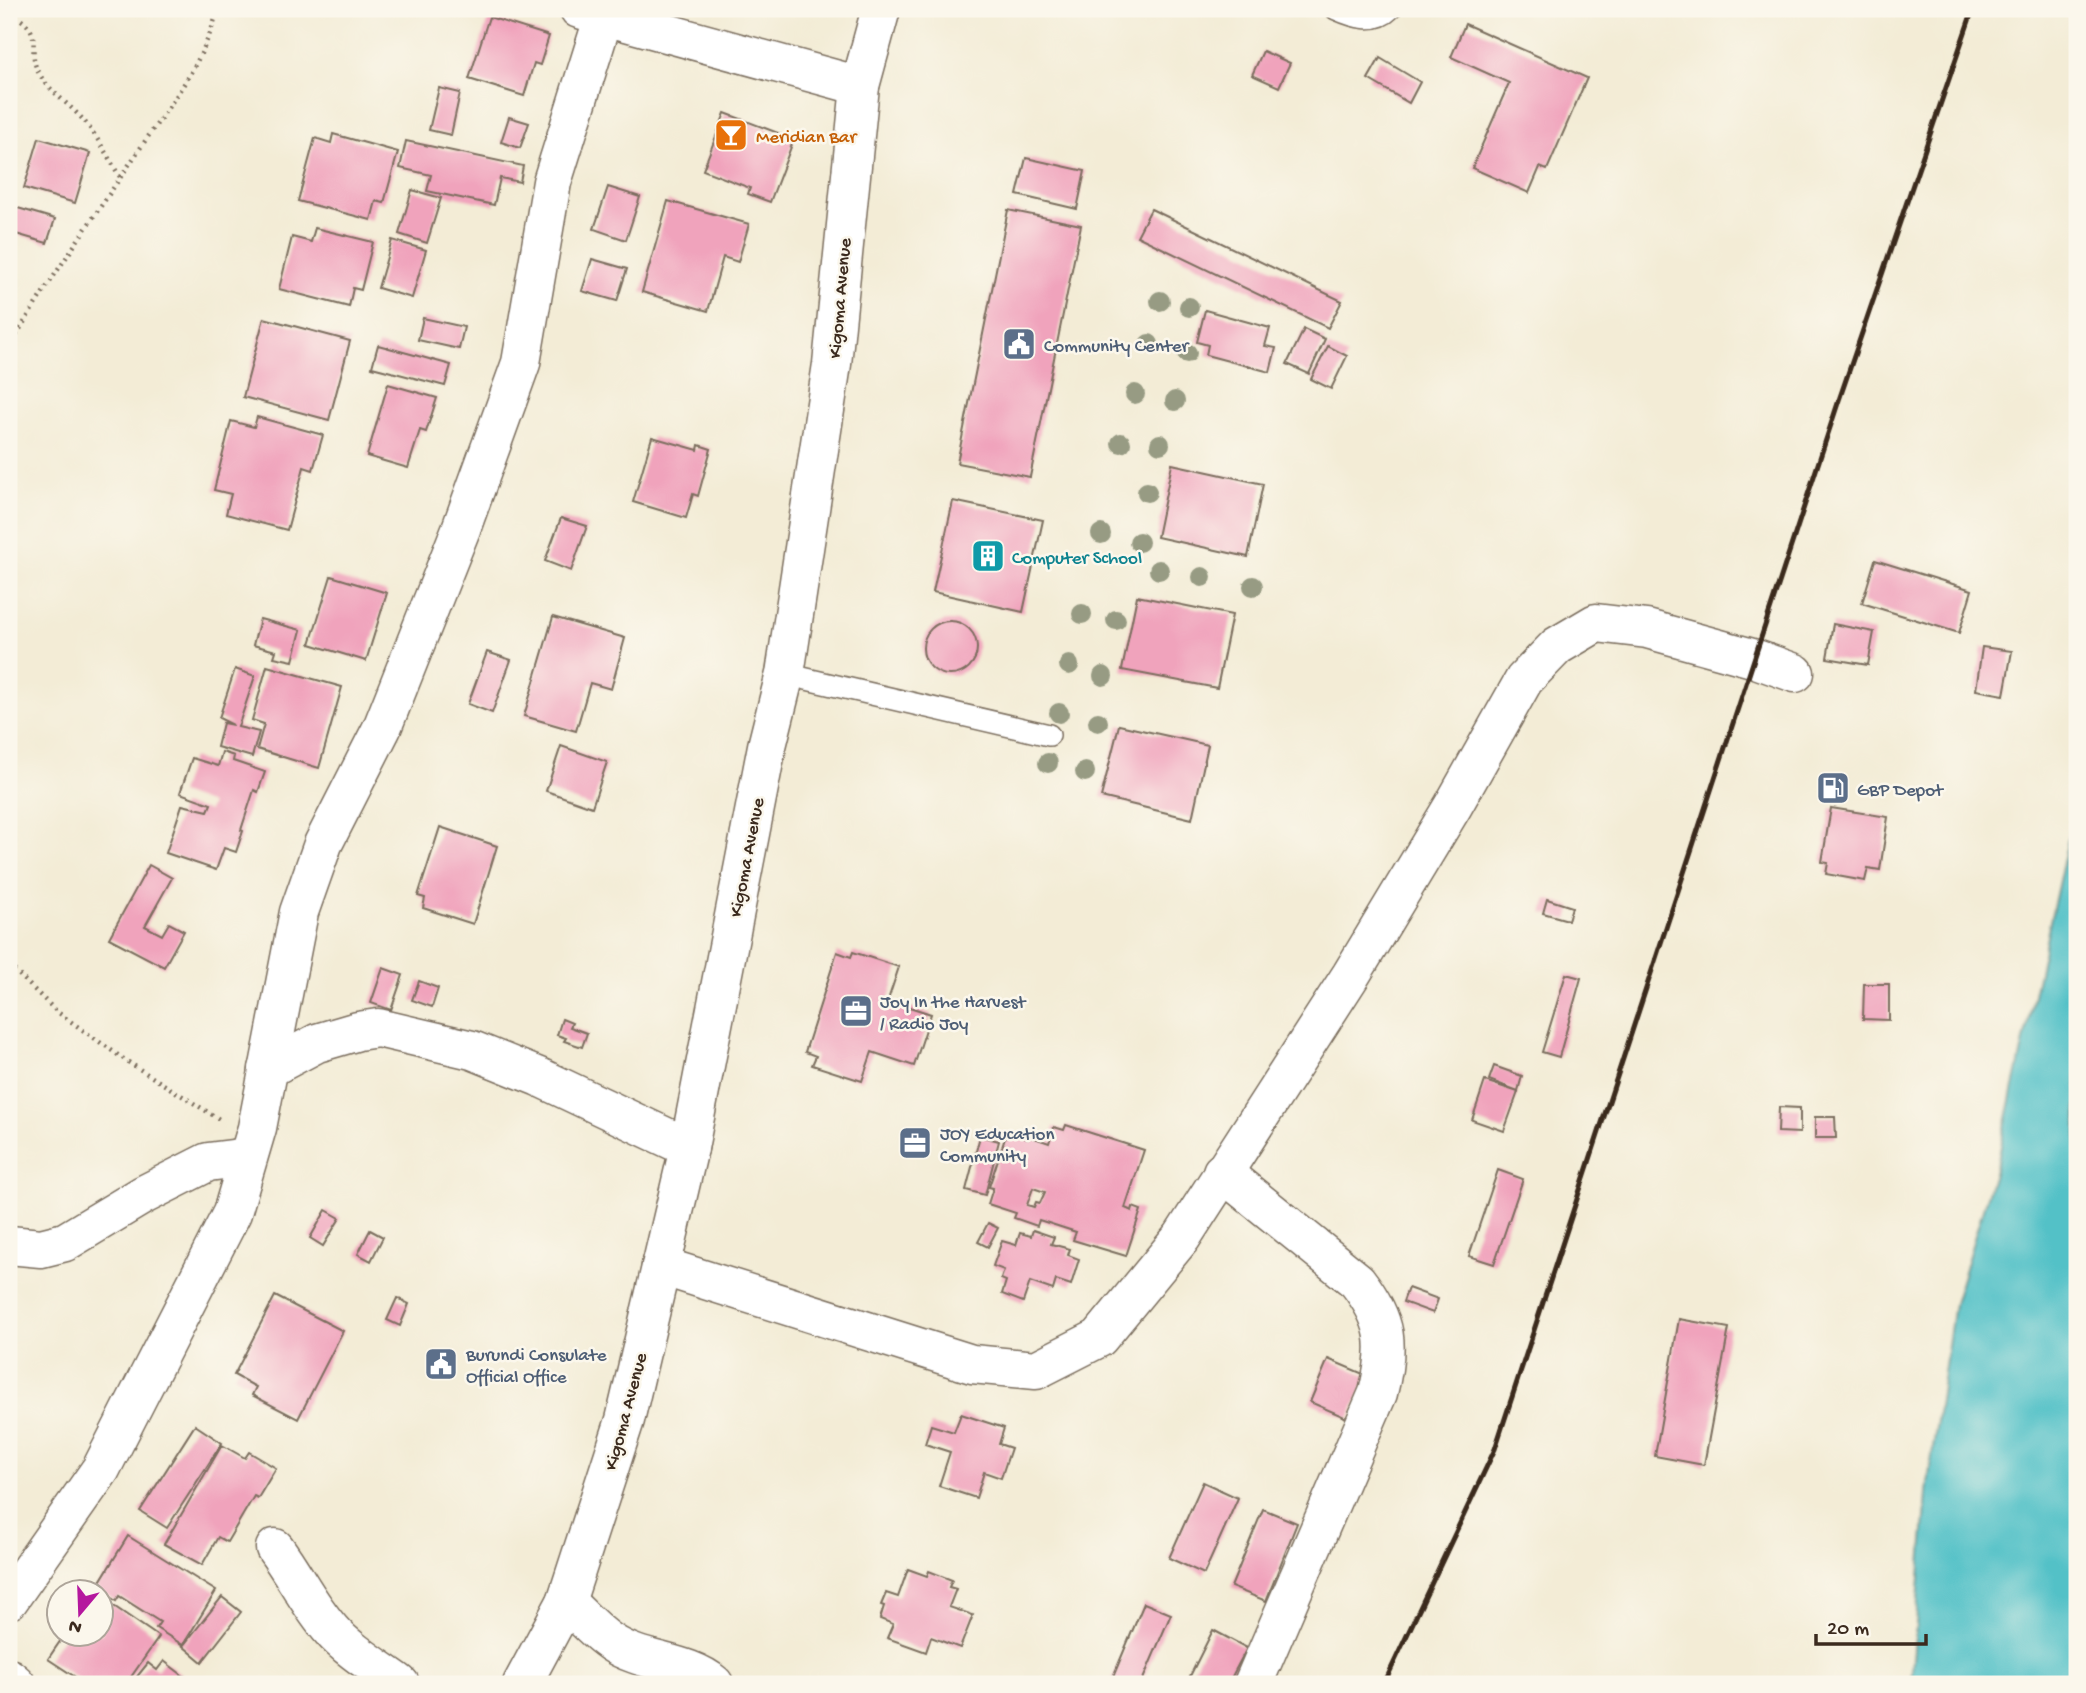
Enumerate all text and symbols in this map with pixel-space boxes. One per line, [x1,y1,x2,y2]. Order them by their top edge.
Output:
bar icon: Meridian Bar [712,116,750,154]
place label: Meridian Bar [756,127,858,150]
street label: Kigoma Avenue [825,237,858,360]
public building icon: Community Center [1000,325,1038,363]
place label: Community Center [1044,336,1190,359]
building icon: Computer School [969,537,1007,575]
place label: Computer School [1012,548,1142,571]
fuel station icon: GBP Depot [1814,769,1852,807]
place label: GBP Depot [1857,780,1945,803]
street label: Kigoma Avenue [726,796,771,919]
office icon: Joy In the Harvest / Radio Joy [837,992,875,1030]
place label: Joy In the Harvest / Radio Joy [880,992,1027,1037]
office icon: JOY Education Community [896,1124,934,1162]
place label: JOY Education Community [940,1124,1054,1169]
public building icon: Burundi Consulate Official Office [422,1345,460,1383]
place label: Burundi Consulate Official Office [465,1345,607,1390]
street label: Kigoma Avenue [601,1350,654,1473]
north arrow [46,1578,116,1648]
scale bar [1816,1602,1927,1646]
text: N [66,1613,85,1639]
text: 20 m [1827,1618,1869,1643]

